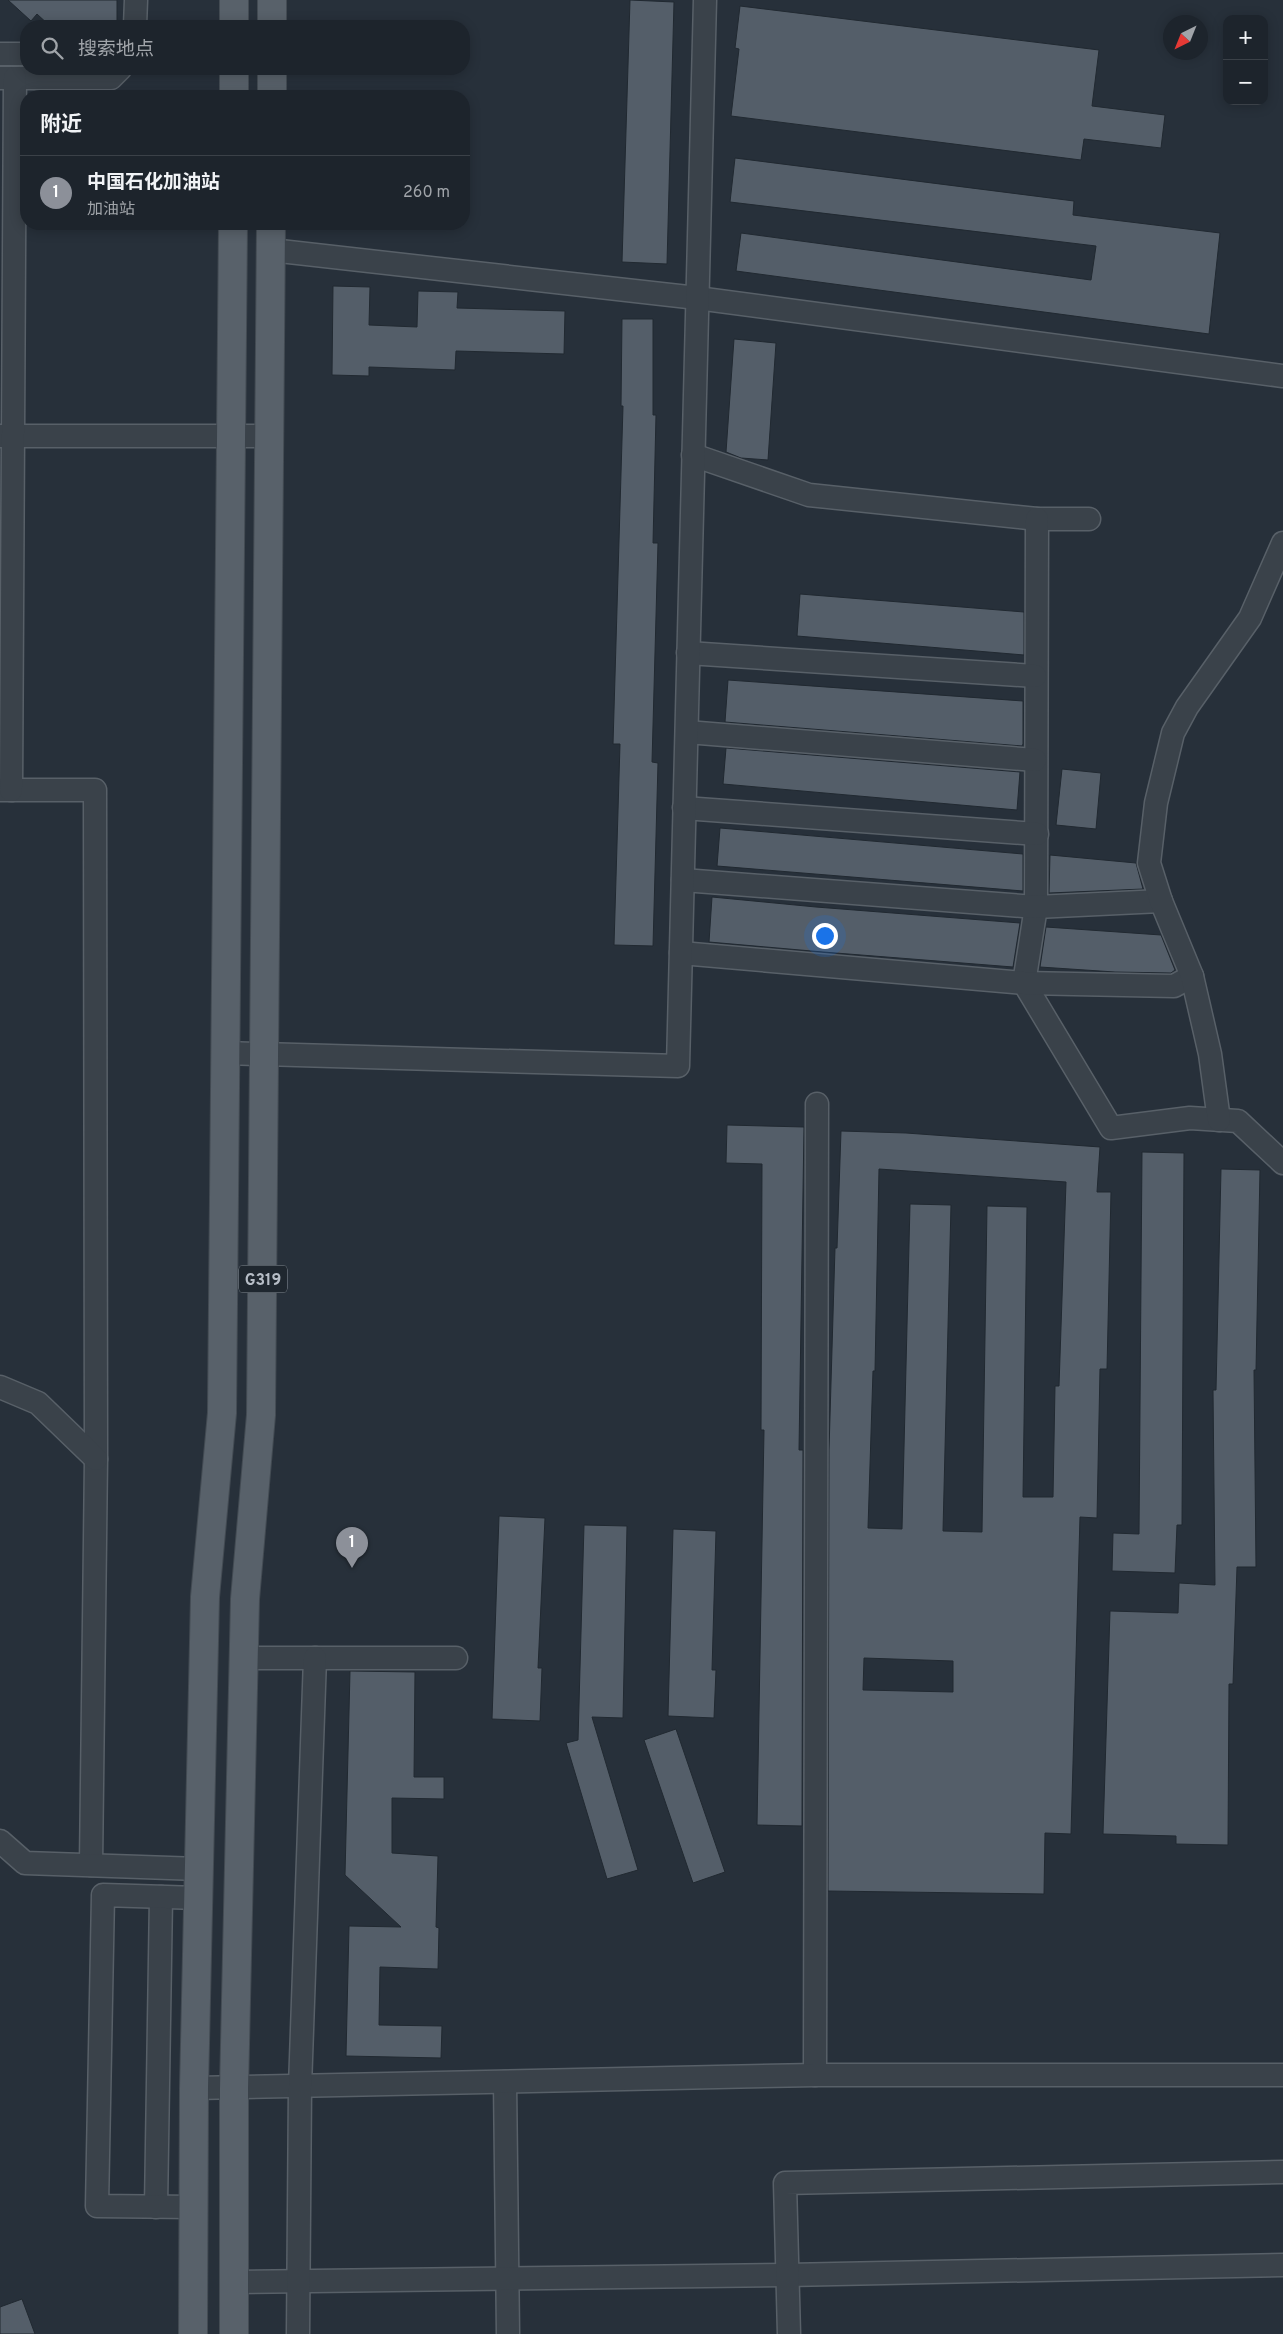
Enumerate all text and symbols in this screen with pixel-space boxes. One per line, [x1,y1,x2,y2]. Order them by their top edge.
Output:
north arrow [1163,15,1208,60]
map controls [1223,15,1268,105]
button: + [1223,15,1268,60]
search box [20,20,470,75]
icon: search [38,34,66,62]
text: 搜索地点 [78,38,154,62]
button: − [1223,60,1268,105]
text: 附近 [40,112,82,139]
text: 中国石化加油站 [87,171,220,195]
text: 1 [53,183,59,203]
text: 260 m [403,183,450,203]
text: 加油站 [87,200,135,220]
your location [812,923,838,949]
road number: G319 [239,1266,287,1292]
pin: 1 [336,1527,368,1568]

